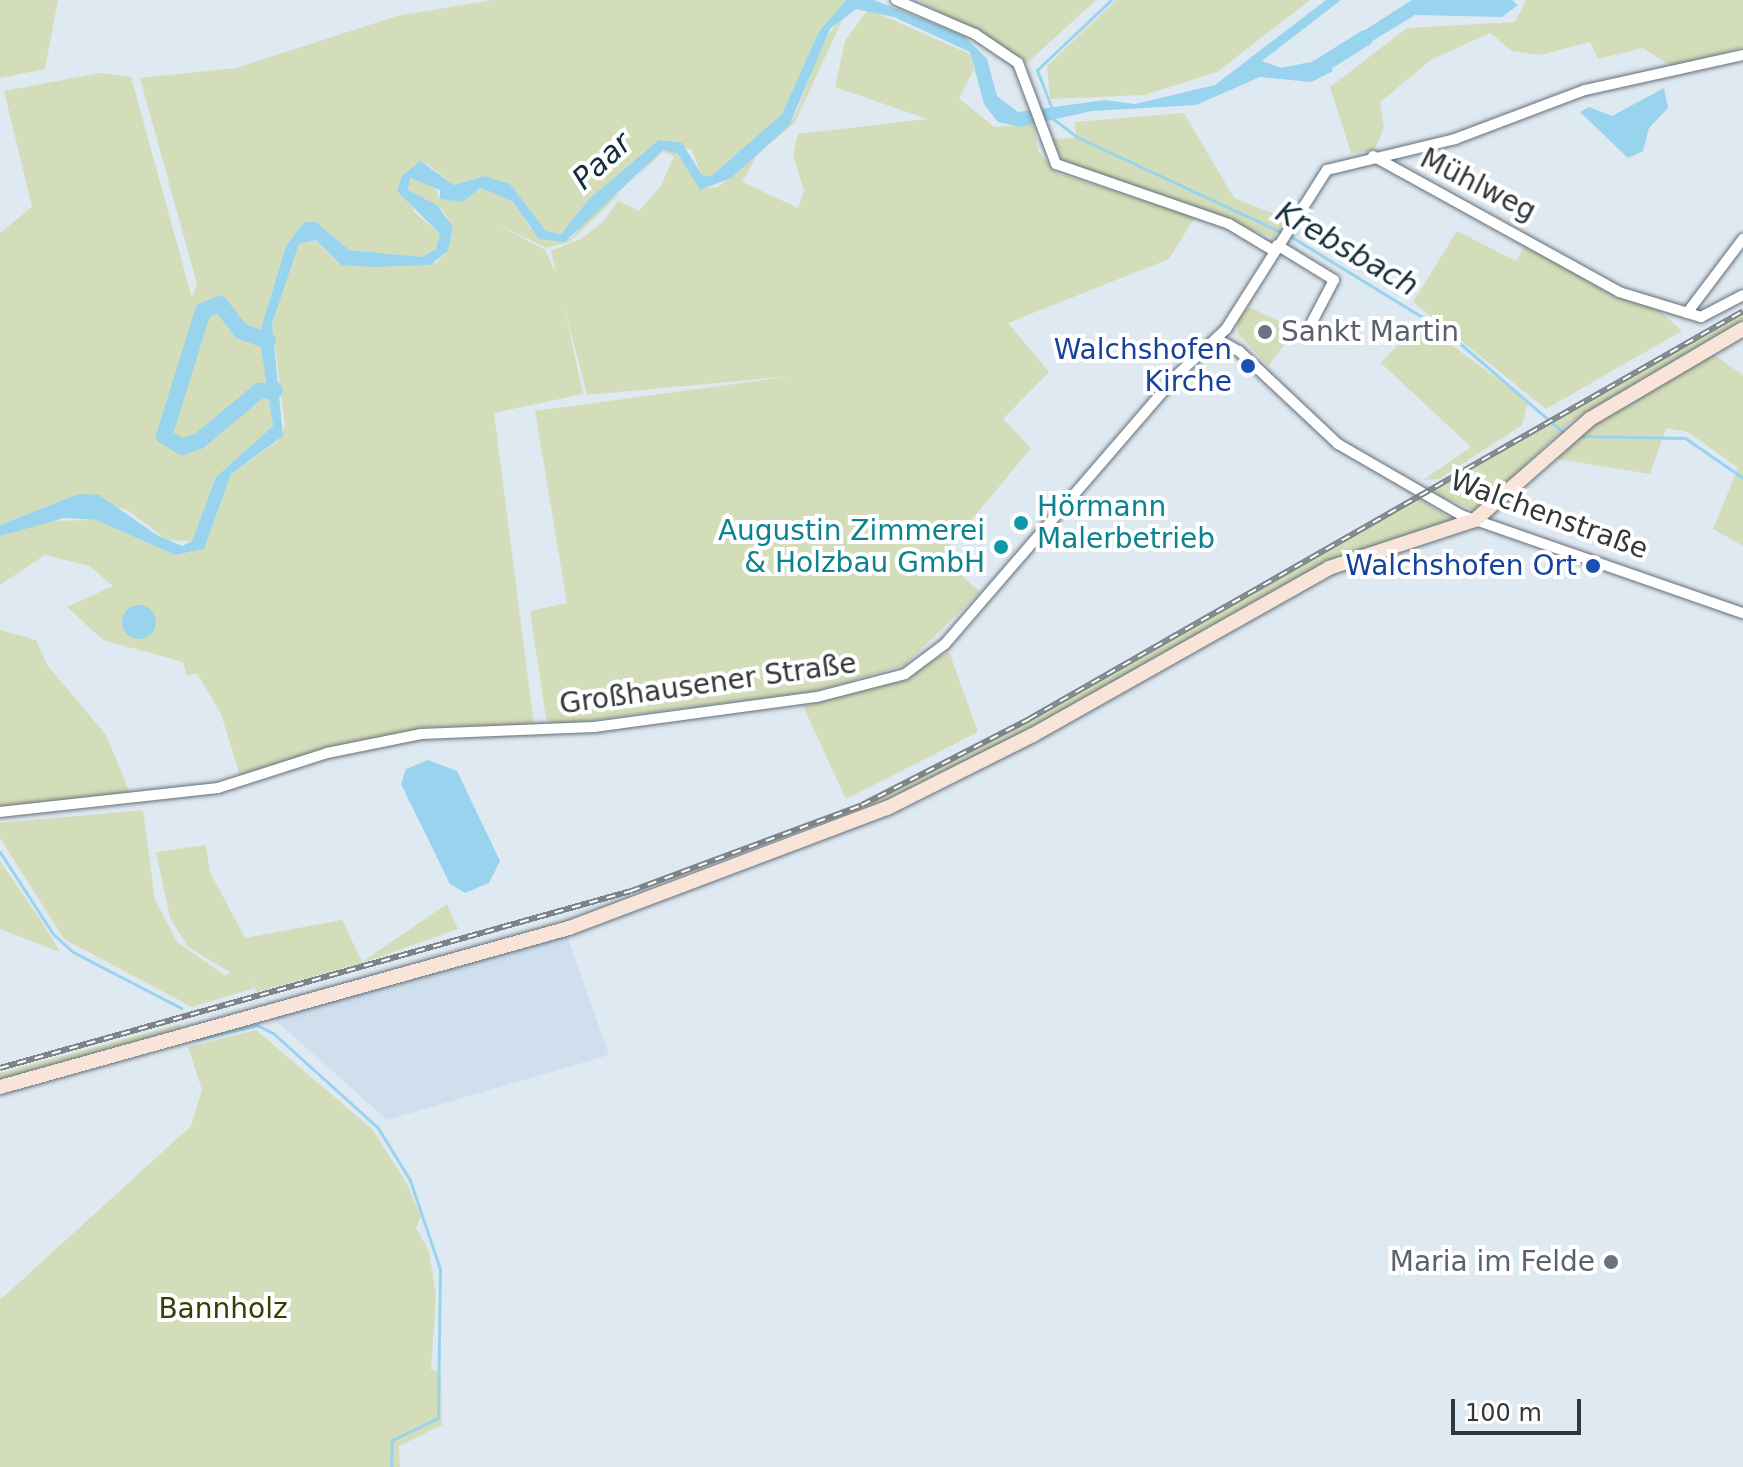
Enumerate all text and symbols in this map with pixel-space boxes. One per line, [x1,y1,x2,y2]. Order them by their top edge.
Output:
water label: Paar [565,125,639,197]
street label: Mühlweg [1415,142,1541,228]
water label: Krebsbach [1270,194,1424,304]
place label: Sankt Martin [1281,315,1459,349]
marker: Sankt Martin [1256,323,1274,341]
place label: Walchshofen Kirche [1054,333,1232,399]
marker: Walchshofen Kirche [1239,357,1257,375]
street label: Walchenstraße [1446,464,1652,566]
place label: Hörmann Malerbetrieb [1037,490,1215,556]
place label: Augustin Zimmerei & Holzbau GmbH [718,514,985,580]
marker: Hörmann Malerbetrieb [1012,514,1030,532]
marker: Augustin Zimmerei & Holzbau GmbH [992,538,1010,556]
place label: Walchshofen Ort [1345,549,1577,583]
marker: Walchshofen Ort [1584,557,1602,575]
street label: Großhausener Straße [557,647,859,721]
place label: Maria im Felde [1390,1245,1595,1279]
marker: Maria im Felde [1602,1253,1620,1271]
park label: Bannholz [158,1292,288,1326]
scale bar [1455,1383,1585,1433]
text: 100 m [1465,1399,1542,1427]

